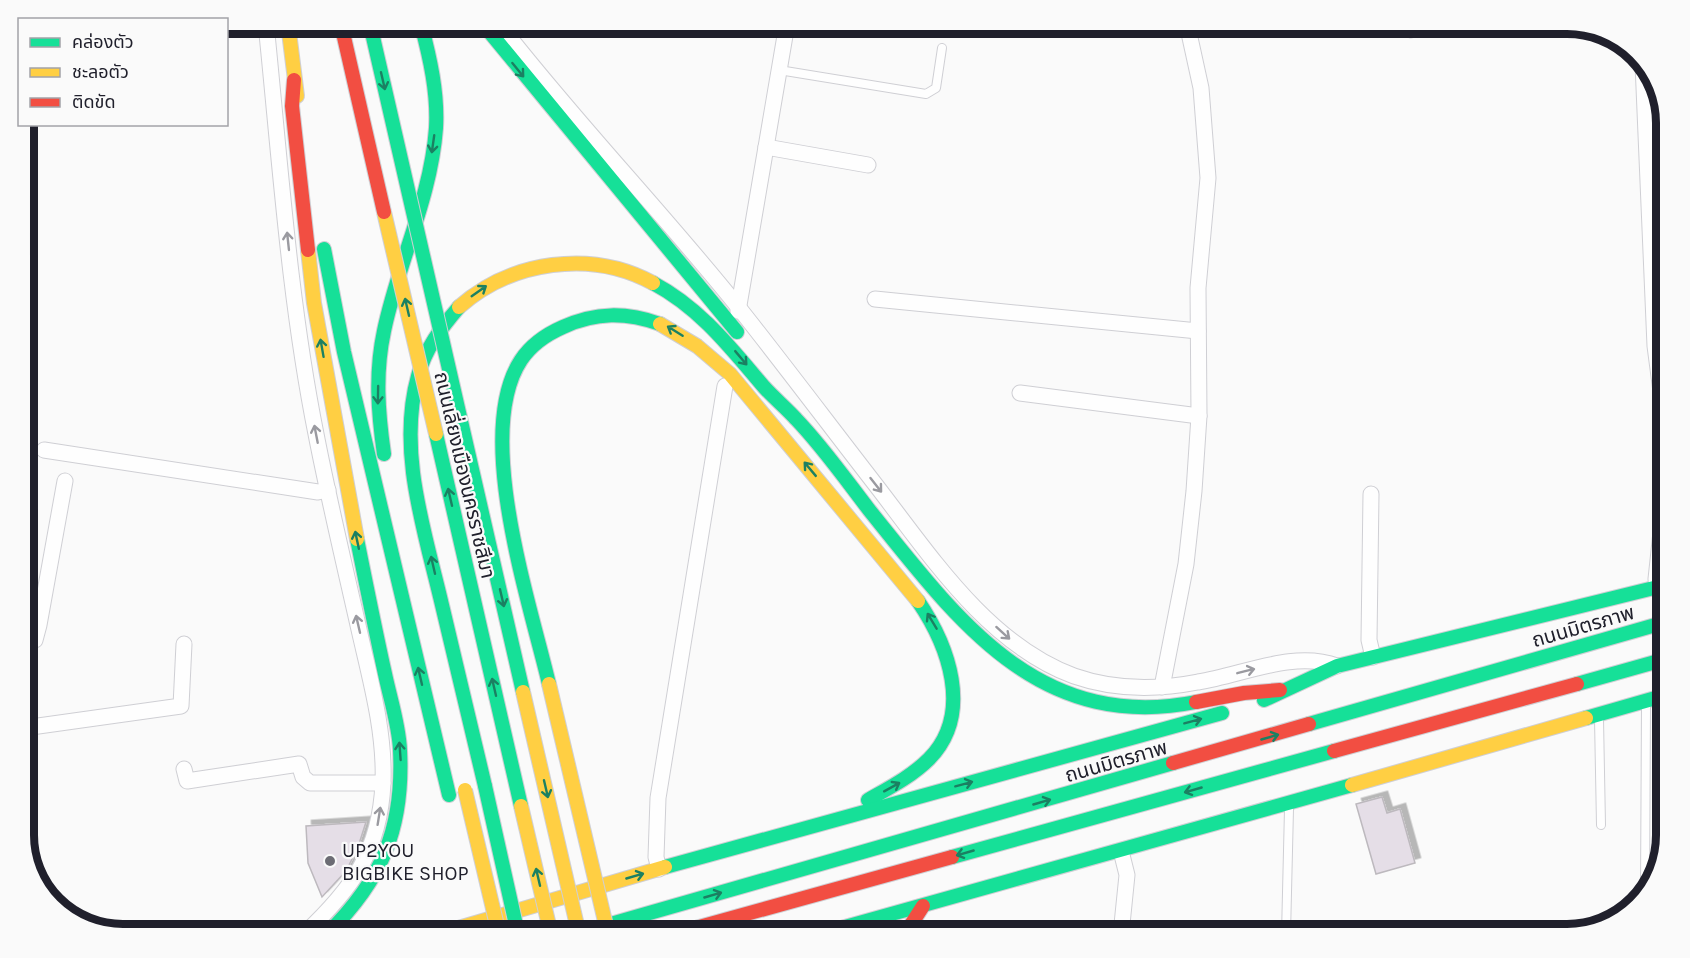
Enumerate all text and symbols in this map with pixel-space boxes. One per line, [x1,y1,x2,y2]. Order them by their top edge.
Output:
legend [18,18,228,126]
text: คล่องตัว [72,31,134,53]
text: ชะลอตัว [72,61,129,83]
one-way arrow [512,62,525,78]
one-way arrow [378,71,389,90]
text: ติดขัด [72,91,115,113]
one-way arrow [428,133,439,153]
one-way arrow [282,231,293,251]
one-way arrow [471,285,487,297]
one-way arrow [400,298,412,317]
one-way arrow [667,324,684,336]
one-way arrow [316,339,327,358]
one-way arrow [735,350,748,366]
street label: ถนนเลี่ยงเมืองนครราชสีมา [429,369,502,581]
one-way arrow [372,384,384,404]
one-way arrow [310,425,321,444]
one-way arrow [804,461,817,477]
one-way arrow [870,477,883,493]
one-way arrow [444,488,456,507]
one-way arrow [351,530,363,549]
one-way arrow [426,556,438,575]
one-way arrow [497,588,508,608]
street label: ถนนมิตรภาพ [1529,601,1637,652]
one-way arrow [926,613,938,630]
one-way arrow [352,615,364,634]
one-way arrow [995,626,1010,640]
one-way arrow [1236,664,1255,676]
one-way arrow [414,667,426,686]
one-way arrow [488,678,499,697]
one-way arrow [1183,715,1202,726]
one-way arrow [1260,731,1279,742]
street label: ถนนมิตรภาพ [1062,736,1170,787]
one-way arrow [394,742,405,762]
one-way arrow [954,778,973,789]
one-way arrow [540,779,552,798]
one-way arrow [883,780,900,792]
one-way arrow [1184,785,1203,796]
one-way arrow [1032,796,1051,807]
one-way arrow [373,807,384,827]
place label: UP2YOU BIGBIKE SHOP [342,839,469,885]
one-way arrow [956,848,975,859]
marker: UP2YOU BIGBIKE SHOP [323,854,337,868]
one-way arrow [532,868,543,887]
one-way arrow [625,870,644,881]
one-way arrow [703,889,722,900]

